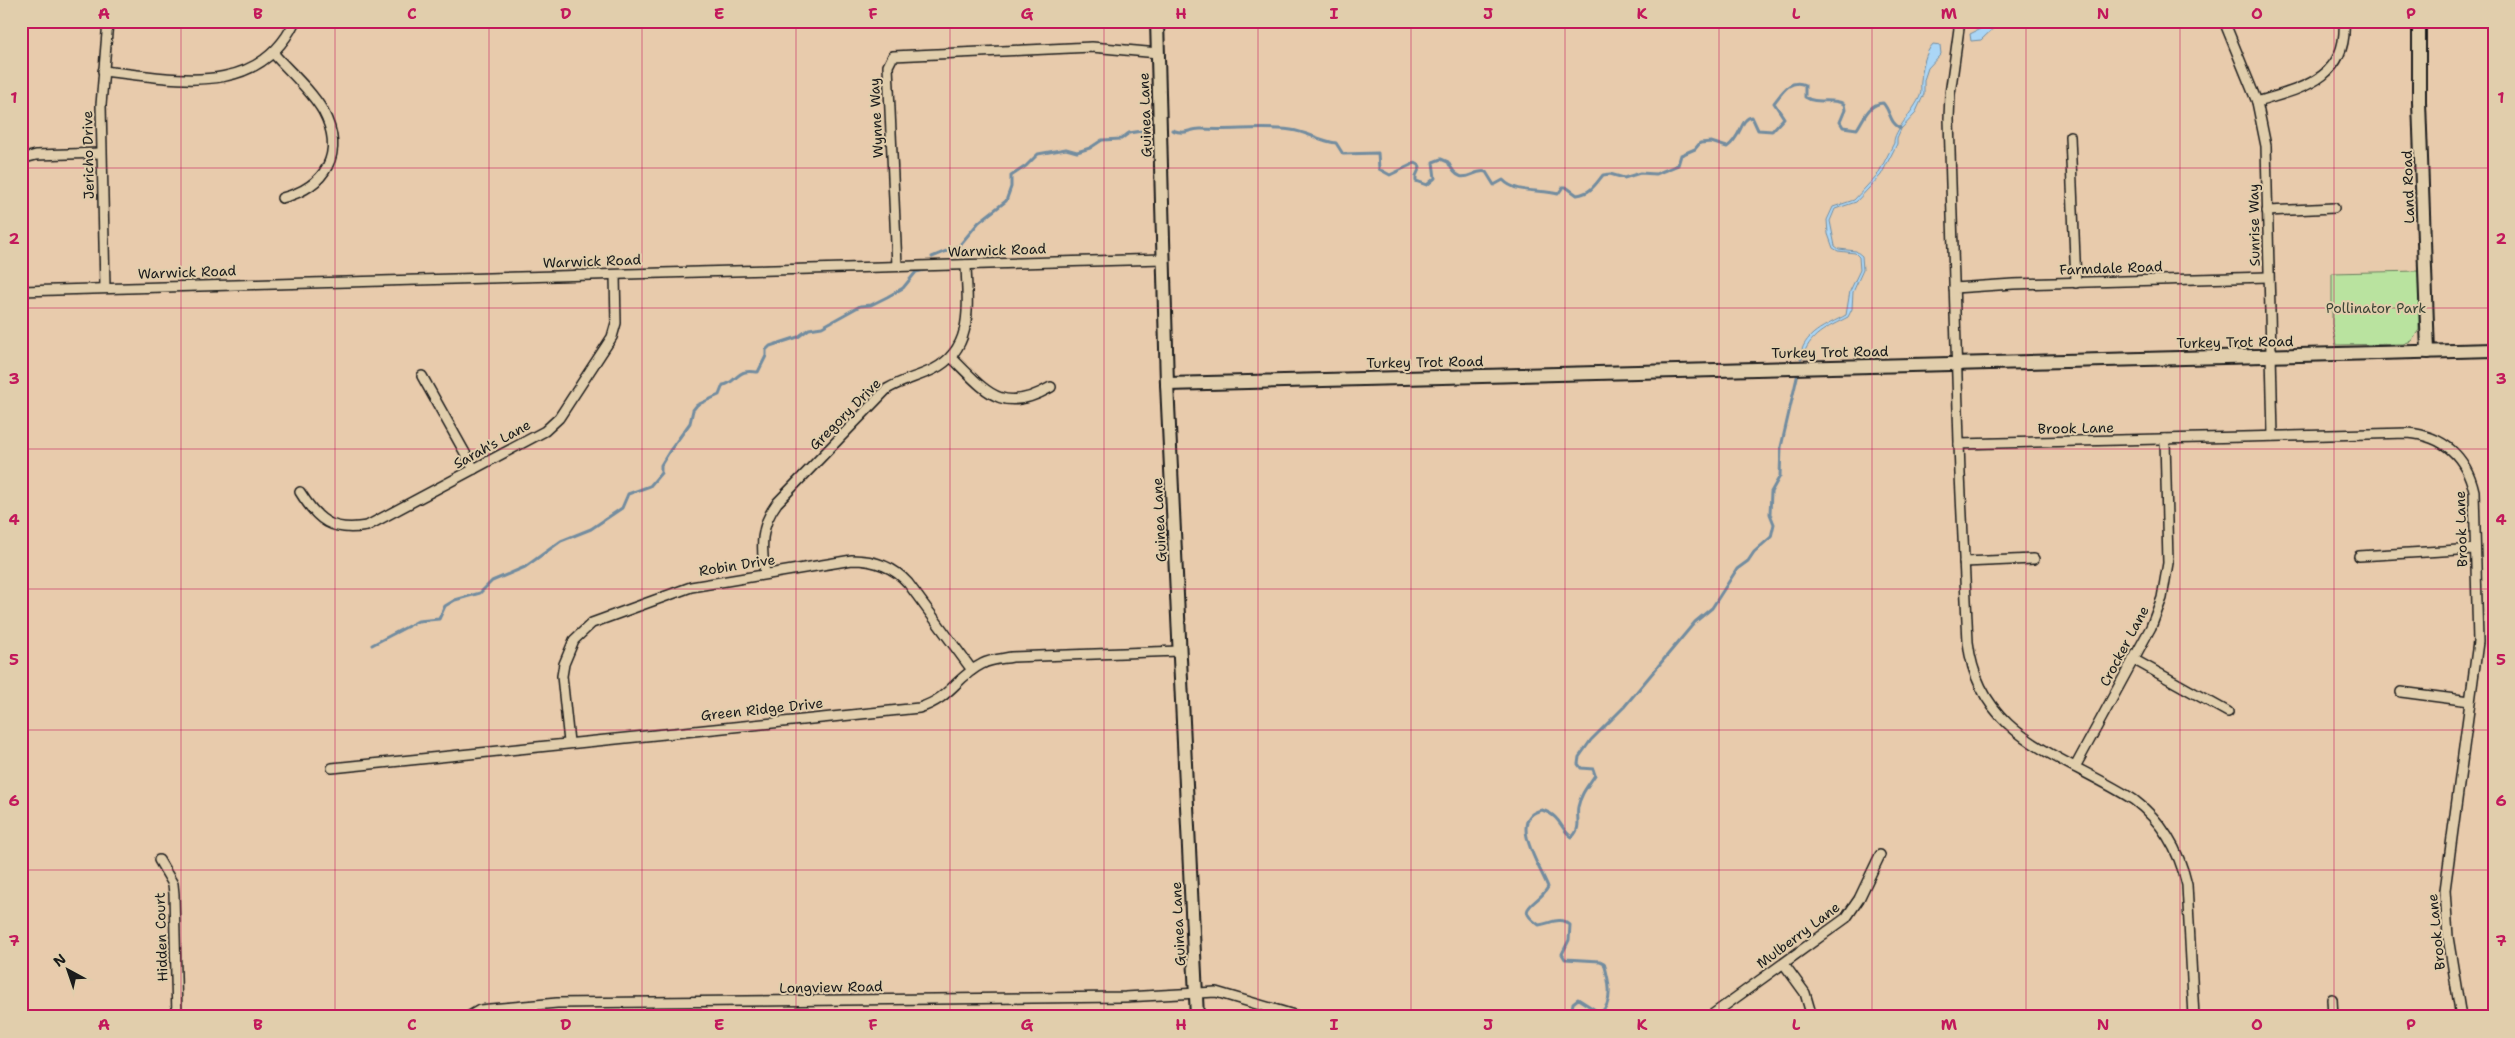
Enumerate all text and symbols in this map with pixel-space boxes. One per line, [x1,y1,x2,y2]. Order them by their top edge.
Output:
text: A [98,3,110,24]
text: B [253,3,263,24]
text: C [407,3,417,24]
text: D [560,3,572,24]
text: E [714,3,724,24]
text: F [868,3,878,24]
text: G [1021,3,1034,24]
text: H [1175,3,1187,24]
text: I [1330,3,1339,24]
text: J [1483,3,1493,24]
text: K [1637,3,1648,24]
text: L [1792,3,1801,24]
text: M [1941,3,1958,24]
text: N [2097,3,2109,24]
text: O [2251,3,2263,24]
text: P [2406,3,2416,24]
street label: Guinea Lane [1135,72,1155,158]
street label: Wynne Way [865,77,887,159]
text: 1 [10,87,18,108]
text: 1 [2497,87,2505,108]
street label: Jericho Drive [78,110,98,200]
street label: Land Road [2398,150,2418,224]
street label: Sunrise Way [2244,184,2264,266]
text: 2 [8,228,20,249]
text: 2 [2495,228,2507,249]
street label: Warwick Road [947,239,1047,261]
street label: Warwick Road [542,250,642,272]
street label: Farmdale Road [2059,257,2163,279]
street label: Warwick Road [137,261,237,283]
park label: Pollinator Park [2326,299,2426,317]
street label: Turkey Trot Road [2176,332,2294,352]
street label: Turkey Trot Road [1771,342,1889,362]
street label: Turkey Trot Road [1366,352,1484,372]
text: 3 [8,368,20,389]
text: 3 [2495,368,2507,389]
street label: Gregory Drive [805,374,885,454]
street label: Sarah's Lane [450,415,534,473]
street label: Brook Lane [2038,418,2114,438]
street label: Guinea Lane [1148,477,1170,563]
street label: Brook Lane [2451,490,2471,568]
text: 4 [8,509,20,530]
text: 4 [2495,509,2507,530]
street label: Robin Drive [697,550,777,580]
street label: Crocker Lane [2095,603,2153,689]
text: 5 [9,649,19,670]
text: 5 [2496,649,2506,670]
street label: Green Ridge Drive [700,694,824,724]
text: 6 [8,790,20,811]
text: 6 [2495,790,2507,811]
street label: Guinea Lane [1167,881,1189,967]
street label: Hidden Court [150,892,172,982]
street label: Brook Lane [2423,893,2449,971]
street label: Mulberry Lane [1753,898,1843,972]
text: 7 [8,930,20,951]
text: 7 [2495,930,2507,951]
north arrow [42,946,92,996]
text: N [50,950,70,971]
street label: Longview Road [779,977,883,997]
text: A [98,1014,110,1035]
text: B [253,1014,263,1035]
text: C [407,1014,417,1035]
text: D [560,1014,572,1035]
text: E [714,1014,724,1035]
text: F [868,1014,878,1035]
text: G [1021,1014,1034,1035]
text: H [1175,1014,1187,1035]
text: I [1330,1014,1339,1035]
text: J [1483,1014,1493,1035]
text: K [1637,1014,1648,1035]
text: L [1792,1014,1801,1035]
text: M [1941,1014,1958,1035]
text: N [2097,1014,2109,1035]
text: O [2251,1014,2263,1035]
text: P [2406,1014,2416,1035]

